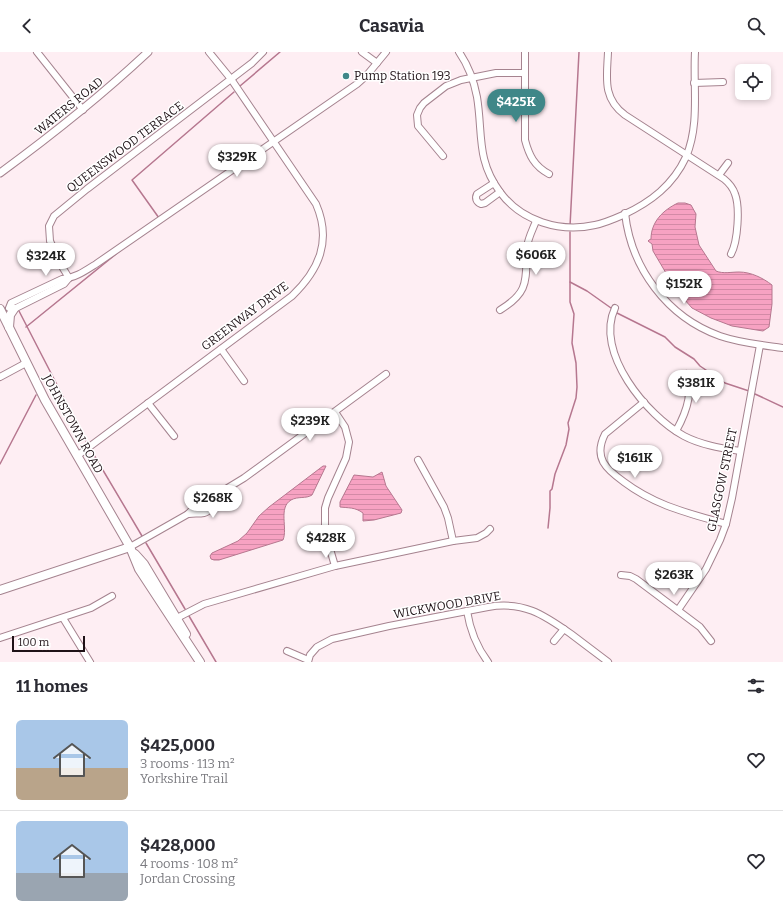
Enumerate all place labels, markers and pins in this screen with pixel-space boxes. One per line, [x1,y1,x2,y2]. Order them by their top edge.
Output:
place label: Pump Station 193 [354,69,451,83]
marker: Pump Station 193 [341,71,351,81]
pin: $425K [488,89,544,123]
pin: $329K [209,144,265,178]
pin: $606K [508,242,564,276]
pin: $324K [18,243,74,277]
pin: $152K [656,271,712,305]
pin: $381K [668,370,724,404]
pin: $239K [282,408,338,442]
pin: $161K [607,445,663,479]
pin: $268K [185,485,241,519]
pin: $428K [298,525,354,559]
pin: $263K [646,562,702,596]

